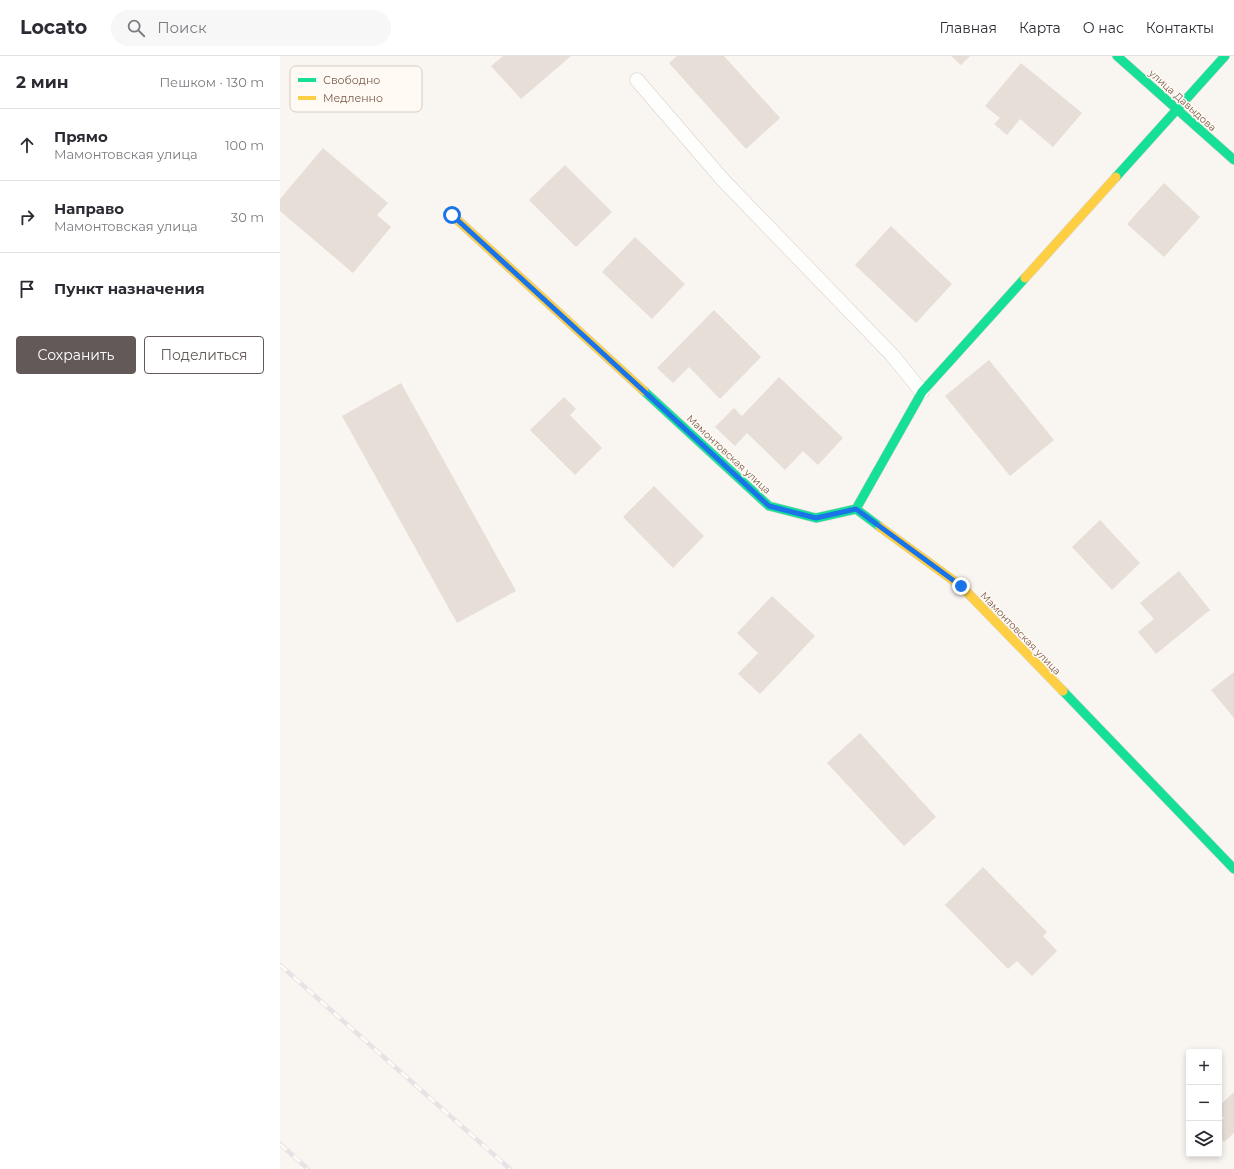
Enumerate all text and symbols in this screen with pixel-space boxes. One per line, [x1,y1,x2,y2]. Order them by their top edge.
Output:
search box [111,10,391,46]
text: Locato [20,16,87,39]
icon: search [125,17,147,39]
text: Поиск [157,18,207,37]
text: Главная [939,19,997,37]
text: Карта [1019,19,1061,37]
text: О нас [1083,19,1124,37]
text: Контакты [1146,19,1214,37]
legend [290,66,422,112]
street label: улица Давыдова [1145,66,1219,134]
text: 2 мин [16,72,69,92]
text: Свободно [323,73,380,87]
text: Пешком · 130 m [159,74,264,90]
text: Медленно [323,91,383,105]
text: Прямо [54,127,108,146]
icon: ahead [16,134,38,156]
text: 100 m [225,137,264,153]
text: Мамонтовская улица [54,146,198,162]
text: Направо [54,199,124,218]
icon: right [16,206,38,228]
route start [443,206,461,224]
text: 30 m [231,209,264,225]
text: Мамонтовская улица [54,218,198,234]
icon: arrive [16,278,38,300]
text: Пункт назначения [54,279,205,298]
button: Сохранить [16,336,136,374]
button: Поделиться [144,336,264,374]
street label: Мамонтовская улица [684,412,773,497]
route end [952,577,970,595]
street label: Мамонтовская улица [978,589,1064,678]
map controls [1186,1049,1222,1157]
button: + [1186,1049,1222,1085]
button: − [1186,1085,1222,1121]
button: layers [1186,1121,1222,1157]

